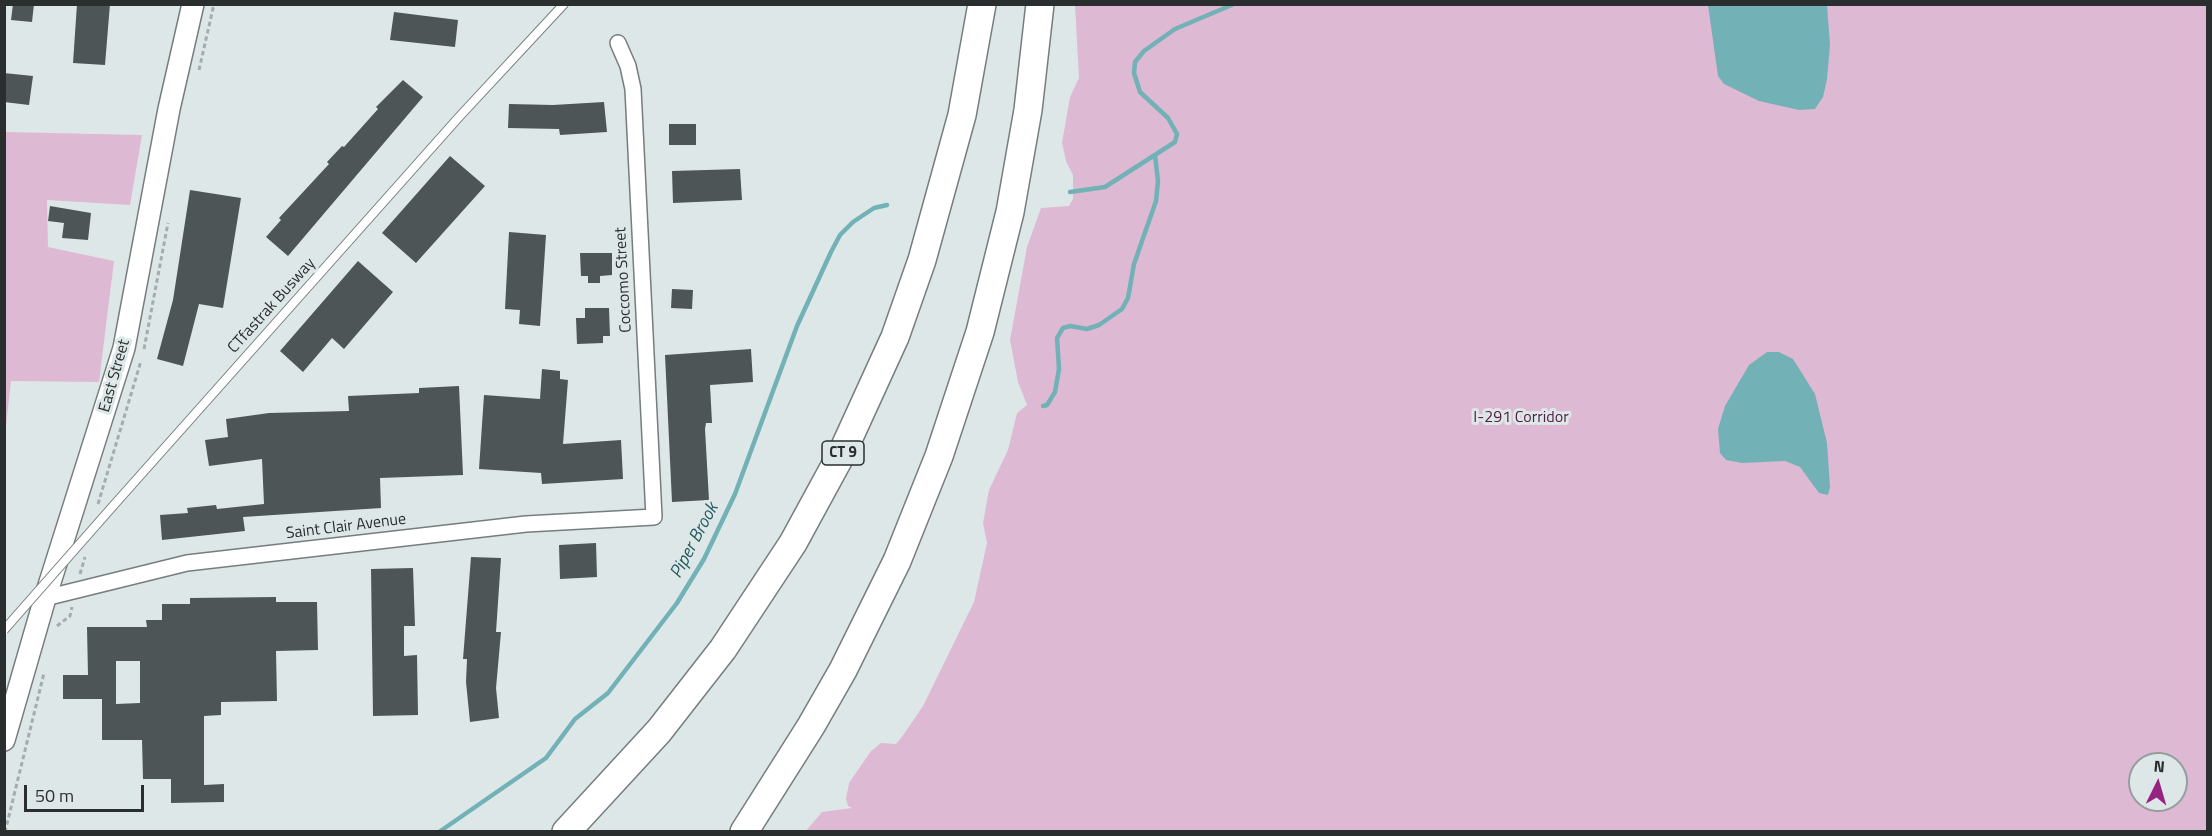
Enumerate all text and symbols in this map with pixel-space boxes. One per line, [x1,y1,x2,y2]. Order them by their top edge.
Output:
street label: Coccomo Street [612,227,636,333]
street label: CTfastrak Busway [224,254,320,358]
street label: East Street [95,337,135,415]
park label: I-291 Corridor [1473,408,1569,428]
road number: CT 9 [822,441,864,465]
water label: Piper Brook [666,500,724,582]
street label: Saint Clair Avenue [285,510,407,544]
north arrow [2128,752,2188,812]
text: N [2153,754,2166,778]
scale bar [27,773,147,811]
text: 50 m [35,782,74,809]

